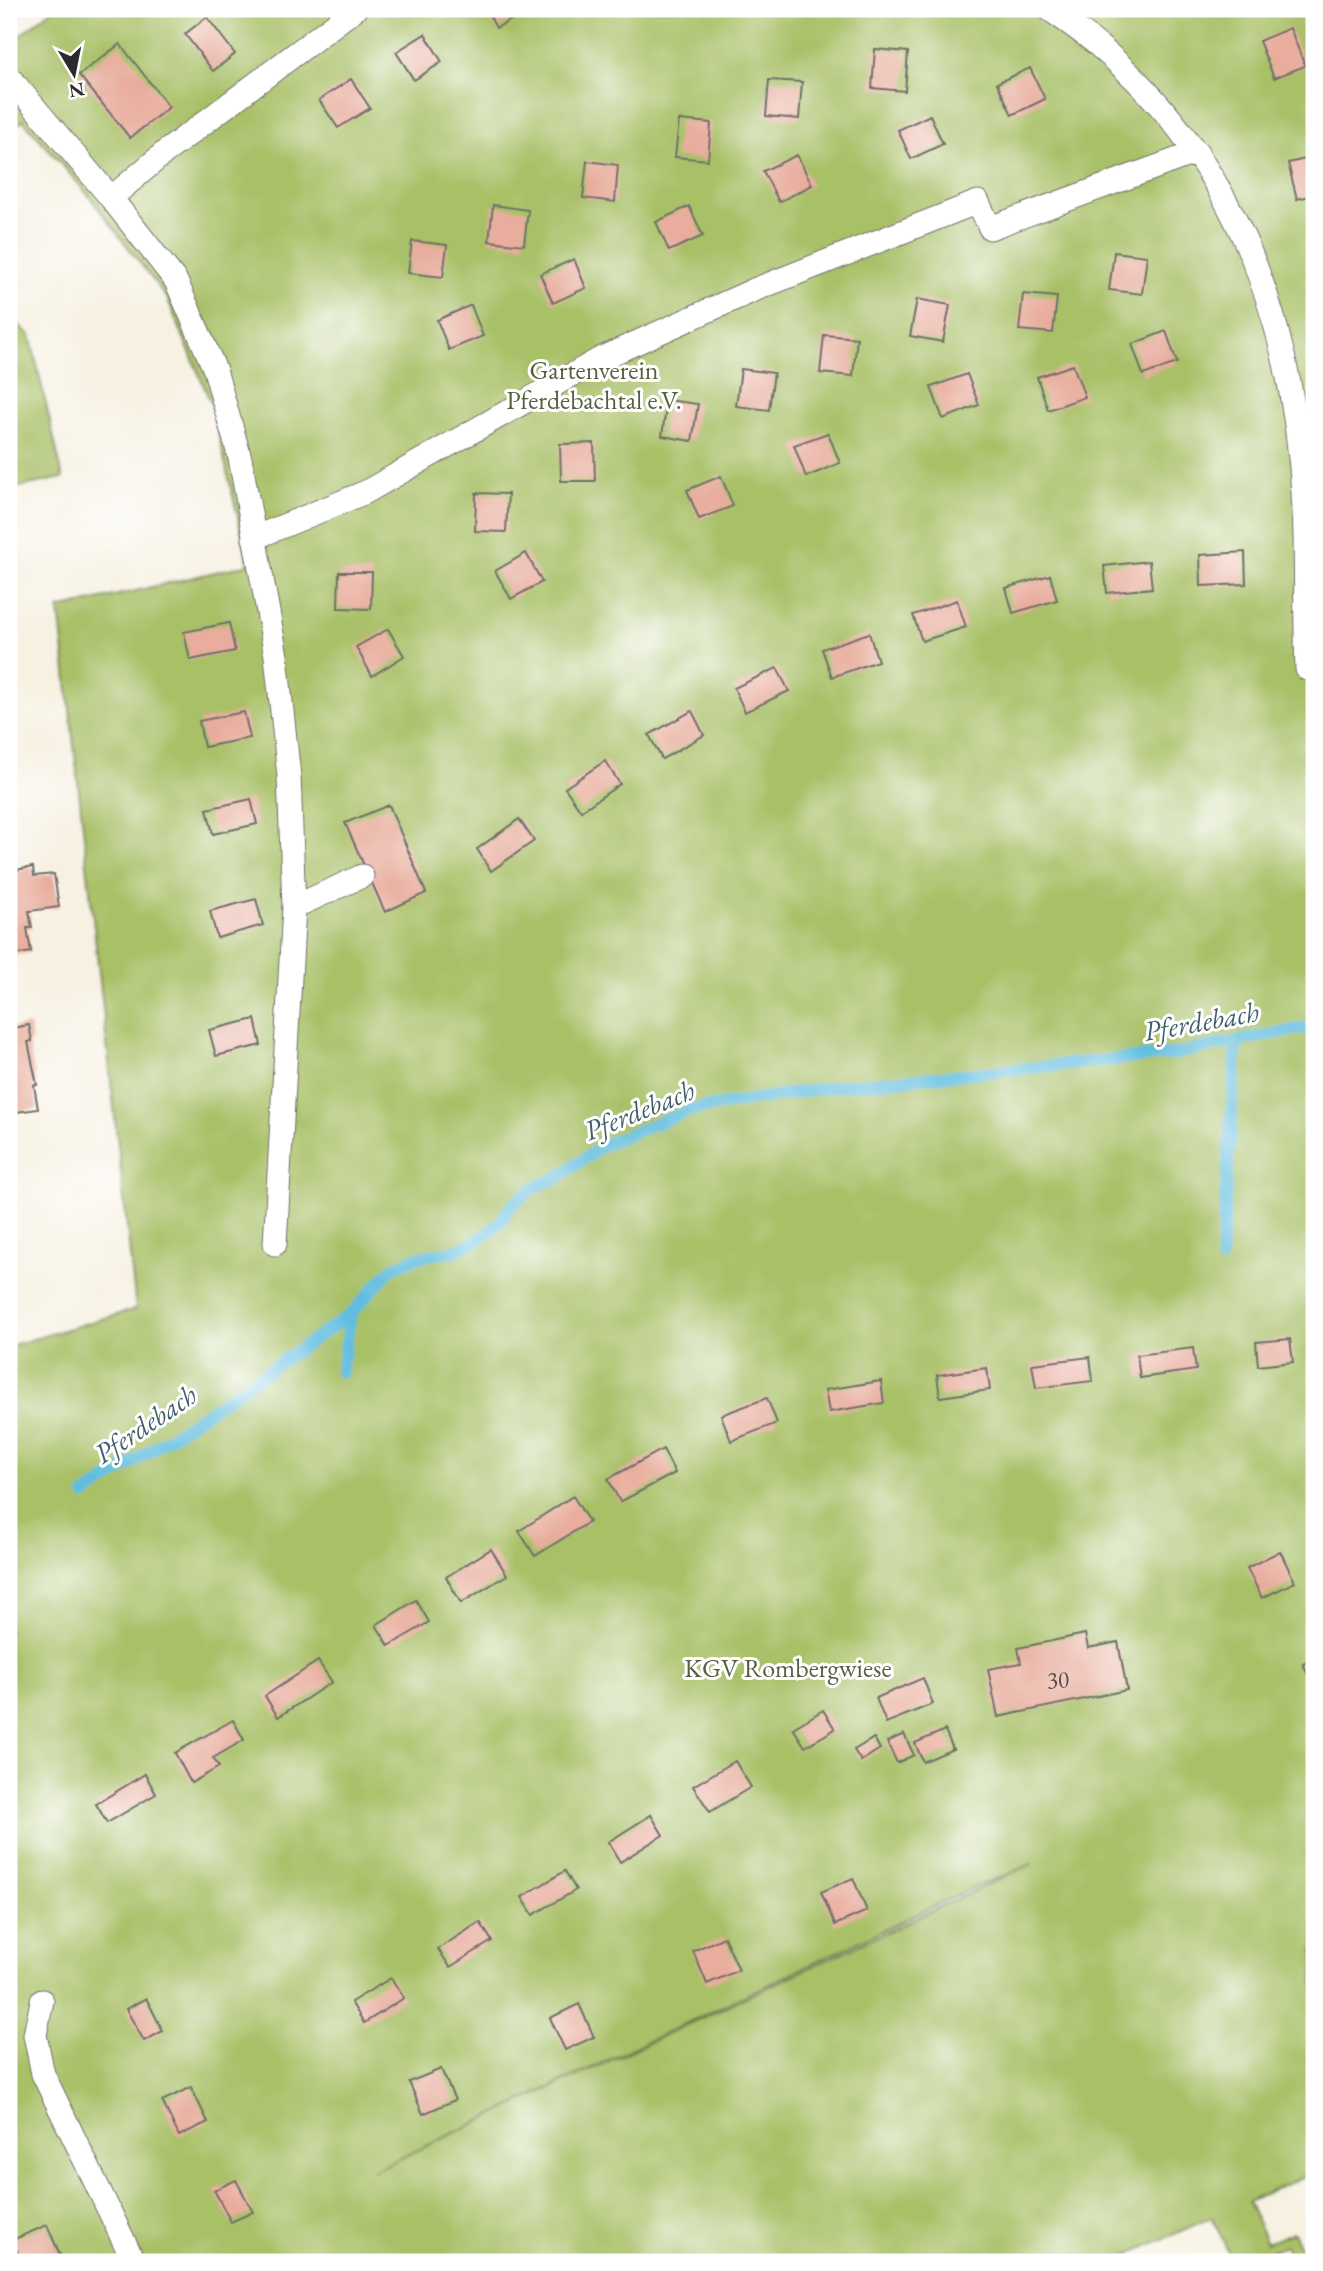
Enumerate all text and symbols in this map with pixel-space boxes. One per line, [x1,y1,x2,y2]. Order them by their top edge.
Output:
north arrow [38,38,108,108]
text: N [67,77,87,104]
park label: Gartenverein Pferdebachtal e.V. [506,353,682,417]
water label: Pferdebach [1141,993,1262,1049]
water label: Pferdebach [578,1071,700,1149]
water label: Pferdebach [87,1376,204,1471]
park label: KGV Rombergwiese [684,1651,892,1685]
house number: 30 [1047,1665,1069,1695]

